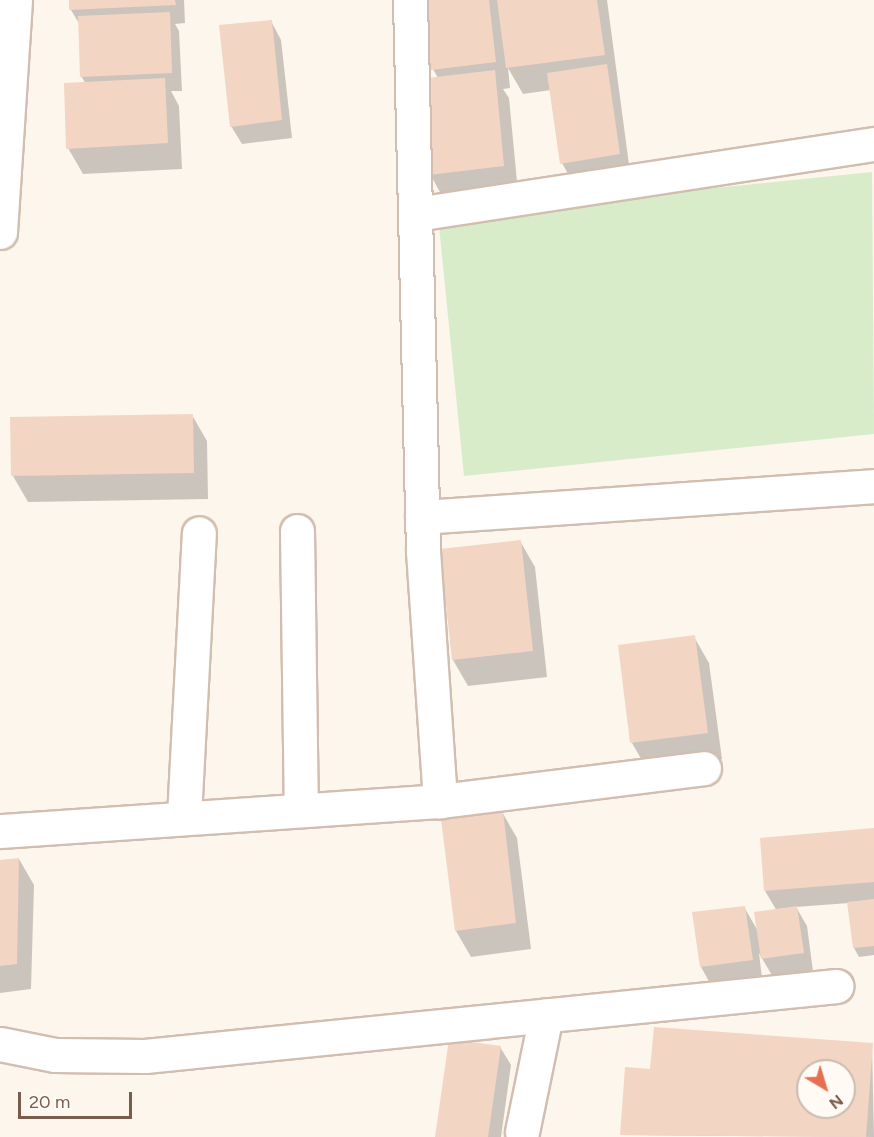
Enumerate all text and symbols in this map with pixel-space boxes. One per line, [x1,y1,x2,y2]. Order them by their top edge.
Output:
north arrow [796,1059,856,1119]
scale bar [21,1080,135,1118]
text: 20 m [29,1091,70,1113]
text: N [825,1091,847,1113]

